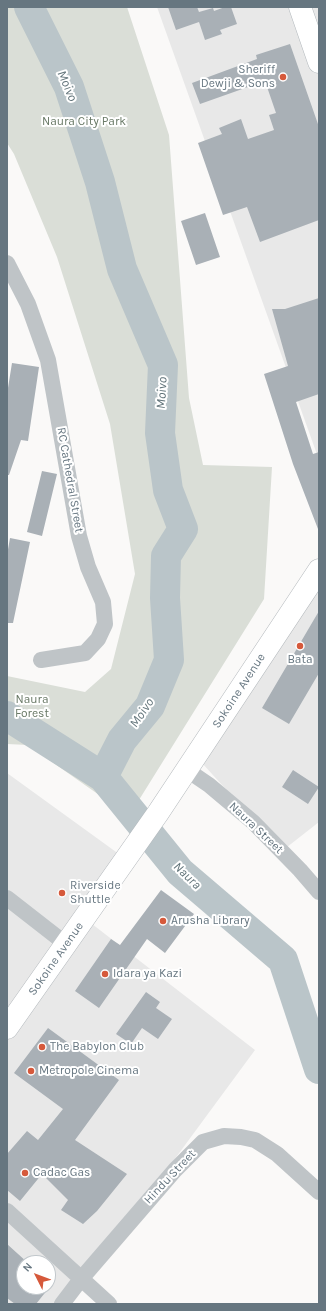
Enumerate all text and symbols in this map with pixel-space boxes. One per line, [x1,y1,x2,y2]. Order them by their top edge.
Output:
place label: Sheriff Dewji & Sons [201,63,275,91]
water label: Moivo [54,68,80,104]
marker: Sheriff Dewji & Sons [278,72,288,82]
park label: Naura City Park [42,115,126,129]
water label: Moivo [153,377,171,409]
street label: RC Cathedral Street [54,426,86,534]
marker: Bata [295,641,305,651]
street label: Sokoine Avenue [209,651,269,731]
place label: Bata [287,653,313,667]
park label: Naura Forest [15,693,49,721]
water label: Moivo [127,695,157,731]
street label: Naura Street [226,799,286,857]
water label: Naura [170,859,204,893]
place label: Riverside Shuttle [70,879,121,907]
marker: Riverside Shuttle [57,888,67,898]
place label: Arusha Library [171,914,250,928]
marker: Arusha Library [158,916,168,926]
street label: Sokoine Avenue [25,919,87,999]
place label: Idara ya Kazi [113,967,182,981]
marker: Idara ya Kazi [100,969,110,979]
place label: The Babylon Club [50,1040,144,1054]
marker: The Babylon Club [37,1042,47,1052]
place label: Metropole Cinema [39,1064,139,1078]
marker: Metropole Cinema [26,1066,36,1076]
street label: Hindu Street [141,1147,199,1207]
place label: Cadac Gas [33,1166,90,1180]
marker: Cadac Gas [20,1168,30,1178]
north arrow [16,1255,56,1295]
text: N [20,1260,35,1275]

